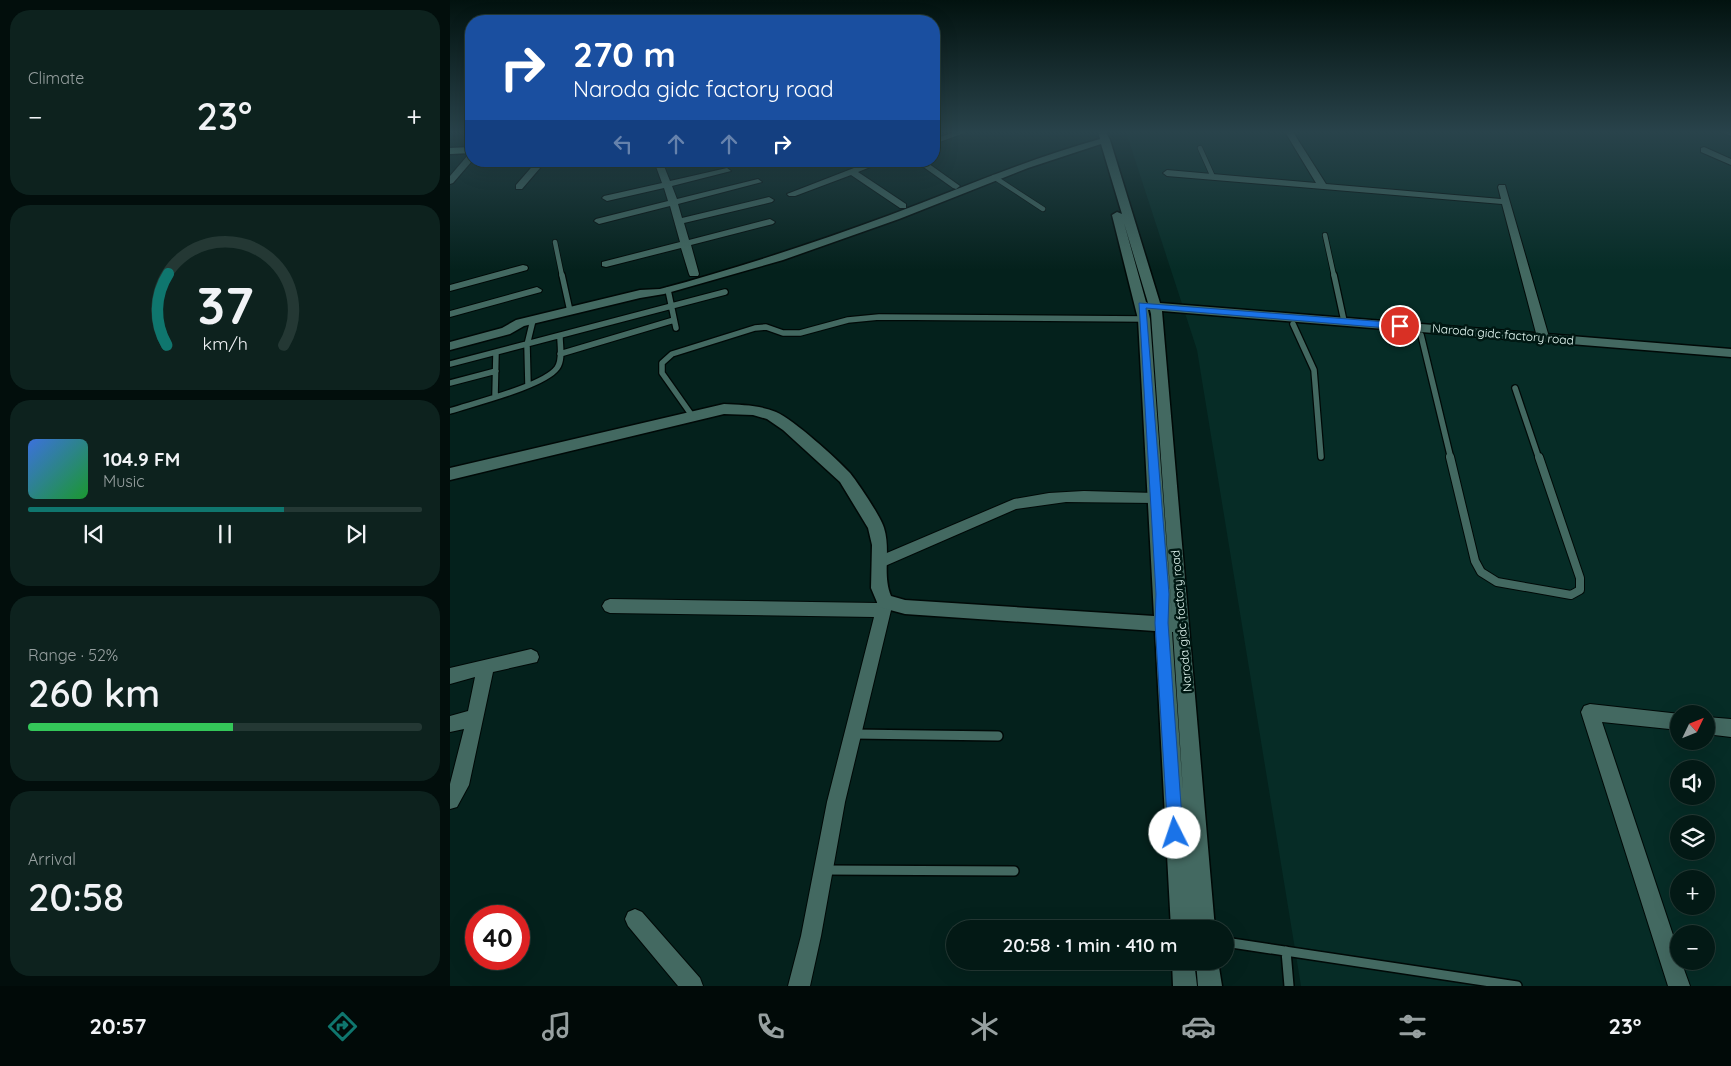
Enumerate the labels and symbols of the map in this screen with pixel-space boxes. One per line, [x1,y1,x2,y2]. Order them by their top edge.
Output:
pin [1379,305,1421,347]
street label: Naroda gidc factory road [1432,320,1574,348]
street label: Naroda gidc factory road [1167,550,1195,692]
north arrow [1670,705,1715,750]
position arrow [1148,806,1200,858]
speed limit sign: 40 [465,905,530,970]

